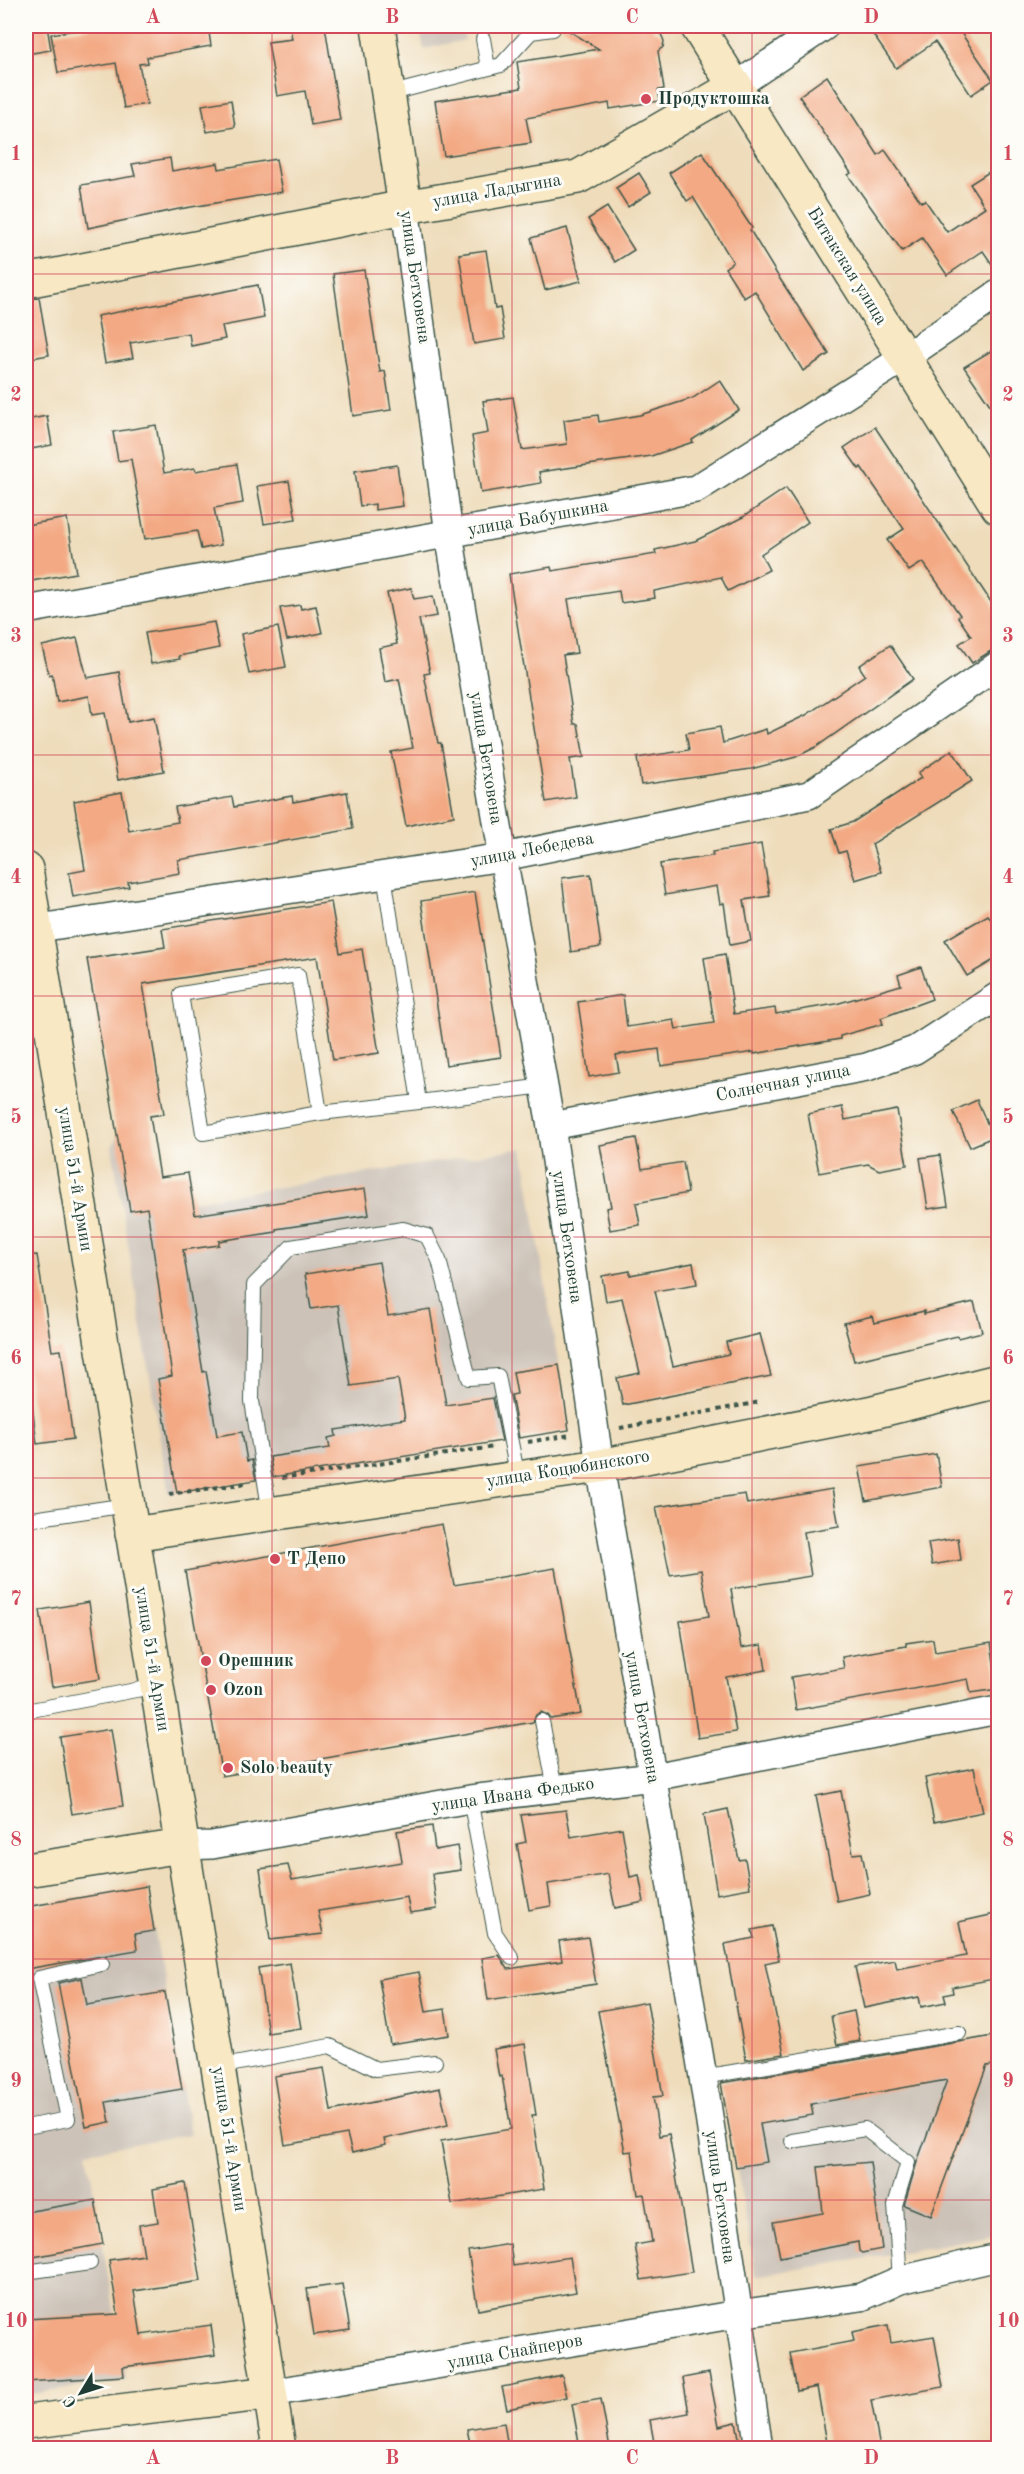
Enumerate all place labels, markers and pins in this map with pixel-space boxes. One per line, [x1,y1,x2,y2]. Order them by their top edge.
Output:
place label: Продуктошка [658,90,770,108]
marker: Продуктошка [639,92,653,106]
place label: Т Депо [287,1550,346,1568]
marker: Т Депо [268,1552,282,1566]
place label: Орешник [218,1652,294,1670]
marker: Орешник [199,1654,213,1668]
place label: Ozon [223,1681,263,1699]
marker: Ozon [204,1683,218,1697]
place label: Solo beauty [240,1759,333,1777]
marker: Solo beauty [221,1761,235,1775]

